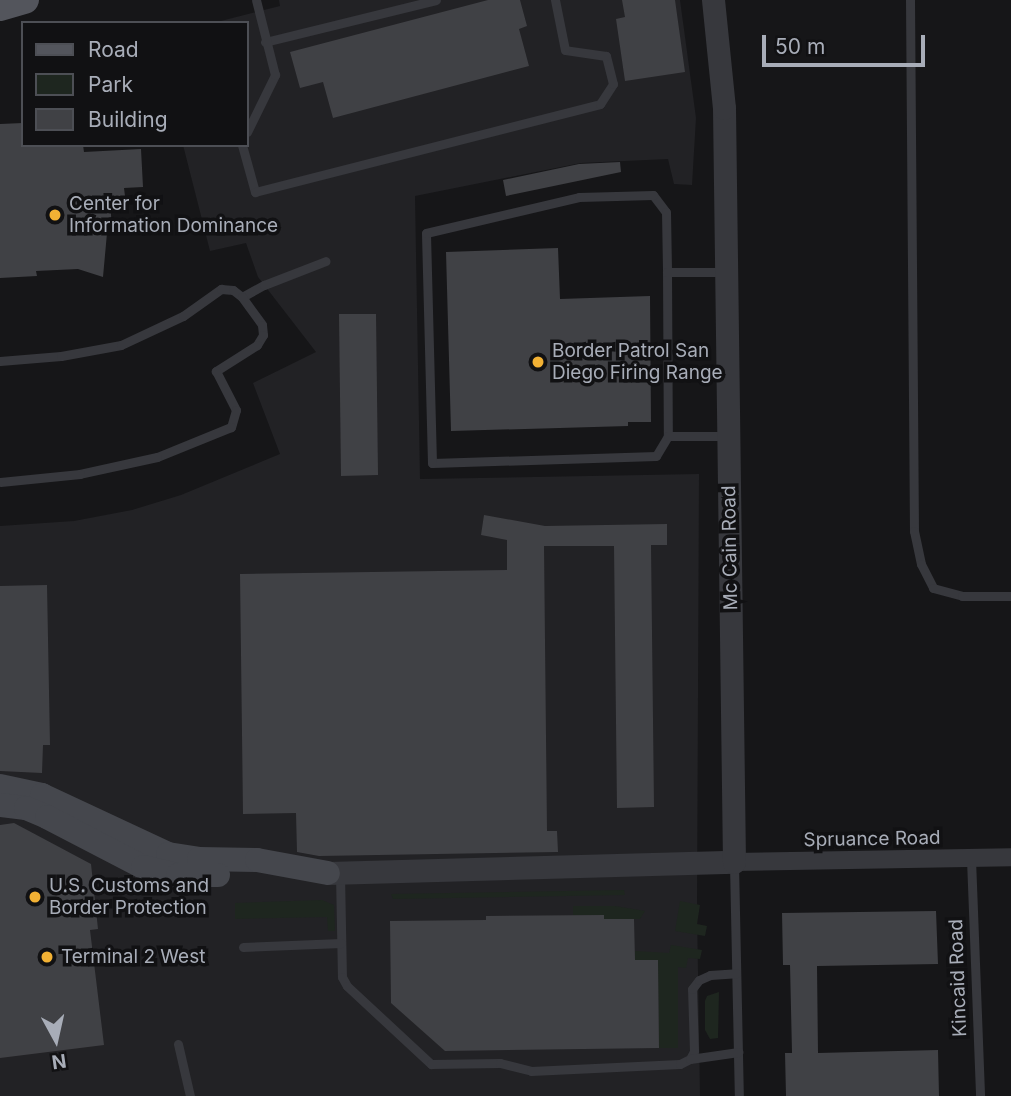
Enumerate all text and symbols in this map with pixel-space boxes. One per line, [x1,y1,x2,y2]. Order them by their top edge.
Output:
legend [21,21,248,147]
scale bar [766,21,929,65]
text: 50 m [775,34,825,59]
text: Road [88,37,139,62]
text: Park [88,72,133,97]
text: Building [88,107,168,132]
place label: Center for Information Dominance [69,193,278,237]
marker: Center for Information Dominance [47,207,63,223]
place label: Border Patrol San Diego Firing Range [552,340,723,384]
marker: Border Patrol San Diego Firing Range [530,354,546,370]
street label: Mc Cain Road [718,485,742,611]
street label: Spruance Road [803,826,941,852]
place label: U.S. Customs and Border Protection [49,875,209,919]
marker: U.S. Customs and Border Protection [27,889,43,905]
street label: Kincaid Road [945,919,971,1037]
place label: Terminal 2 West [61,946,205,968]
marker: Terminal 2 West [39,949,55,965]
north arrow [21,1005,91,1075]
text: N [50,1049,68,1074]

